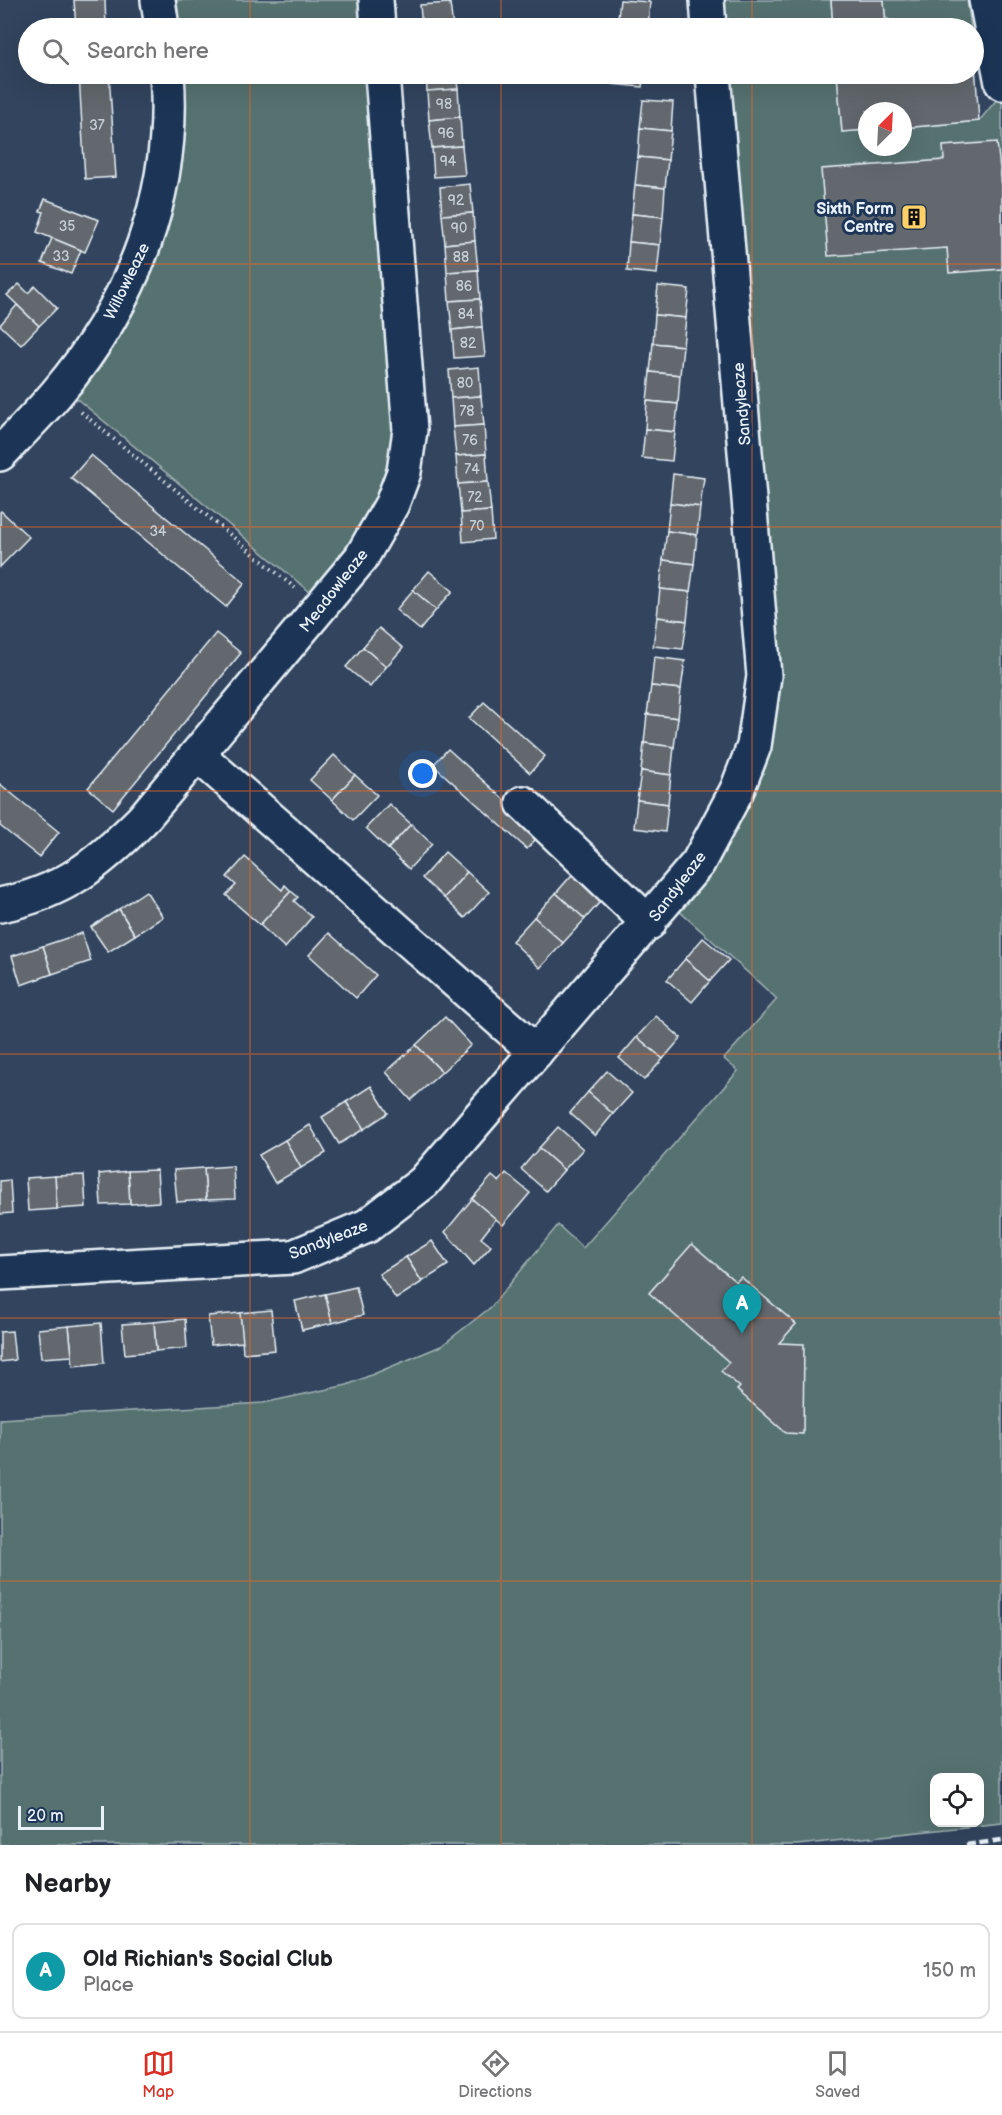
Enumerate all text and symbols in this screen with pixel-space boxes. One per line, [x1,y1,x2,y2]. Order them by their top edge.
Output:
search box [18,18,984,84]
icon: search [39,35,72,68]
text: Search here [87,38,209,65]
house number: 98 [436,96,452,113]
north arrow [858,102,912,156]
house number: 37 [89,117,105,134]
house number: 96 [438,125,455,142]
house number: 94 [440,153,457,170]
house number: 92 [448,192,465,209]
place label: Sixth Form Centre [817,200,894,237]
building icon: Sixth Form Centre [899,202,929,232]
house number: 35 [59,218,75,235]
house number: 90 [451,220,467,237]
street label: Willowleaze [101,240,154,323]
house number: 33 [52,248,70,265]
house number: 88 [453,249,469,266]
house number: 86 [456,278,473,295]
house number: 84 [458,306,475,323]
house number: 82 [460,335,477,352]
street label: Sandyleaze [729,361,756,446]
house number: 80 [457,375,473,392]
house number: 78 [459,403,475,420]
house number: 76 [462,432,478,449]
house number: 74 [464,461,480,478]
house number: 72 [467,489,483,506]
house number: 70 [469,518,485,535]
house number: 34 [149,523,167,540]
street label: Meadowleaze [296,545,373,636]
your location [408,759,437,788]
street label: Sandyleaze [646,848,711,926]
street label: Sandyleaze [286,1216,371,1264]
pin: A [722,1284,762,1334]
map controls [930,1773,984,1827]
button: locate [930,1773,984,1827]
scale bar [18,1803,104,1830]
text: 20 m [27,1807,63,1826]
text: Nearby [24,1869,111,1900]
text: Old Richian's Social Club [83,1946,333,1973]
text: A [39,1959,52,1983]
text: 150 m [923,1959,976,1983]
text: Place [83,1973,134,1997]
tab: Map [142,2047,175,2102]
tab: Directions [458,2047,532,2102]
tab: Saved [815,2047,860,2102]

